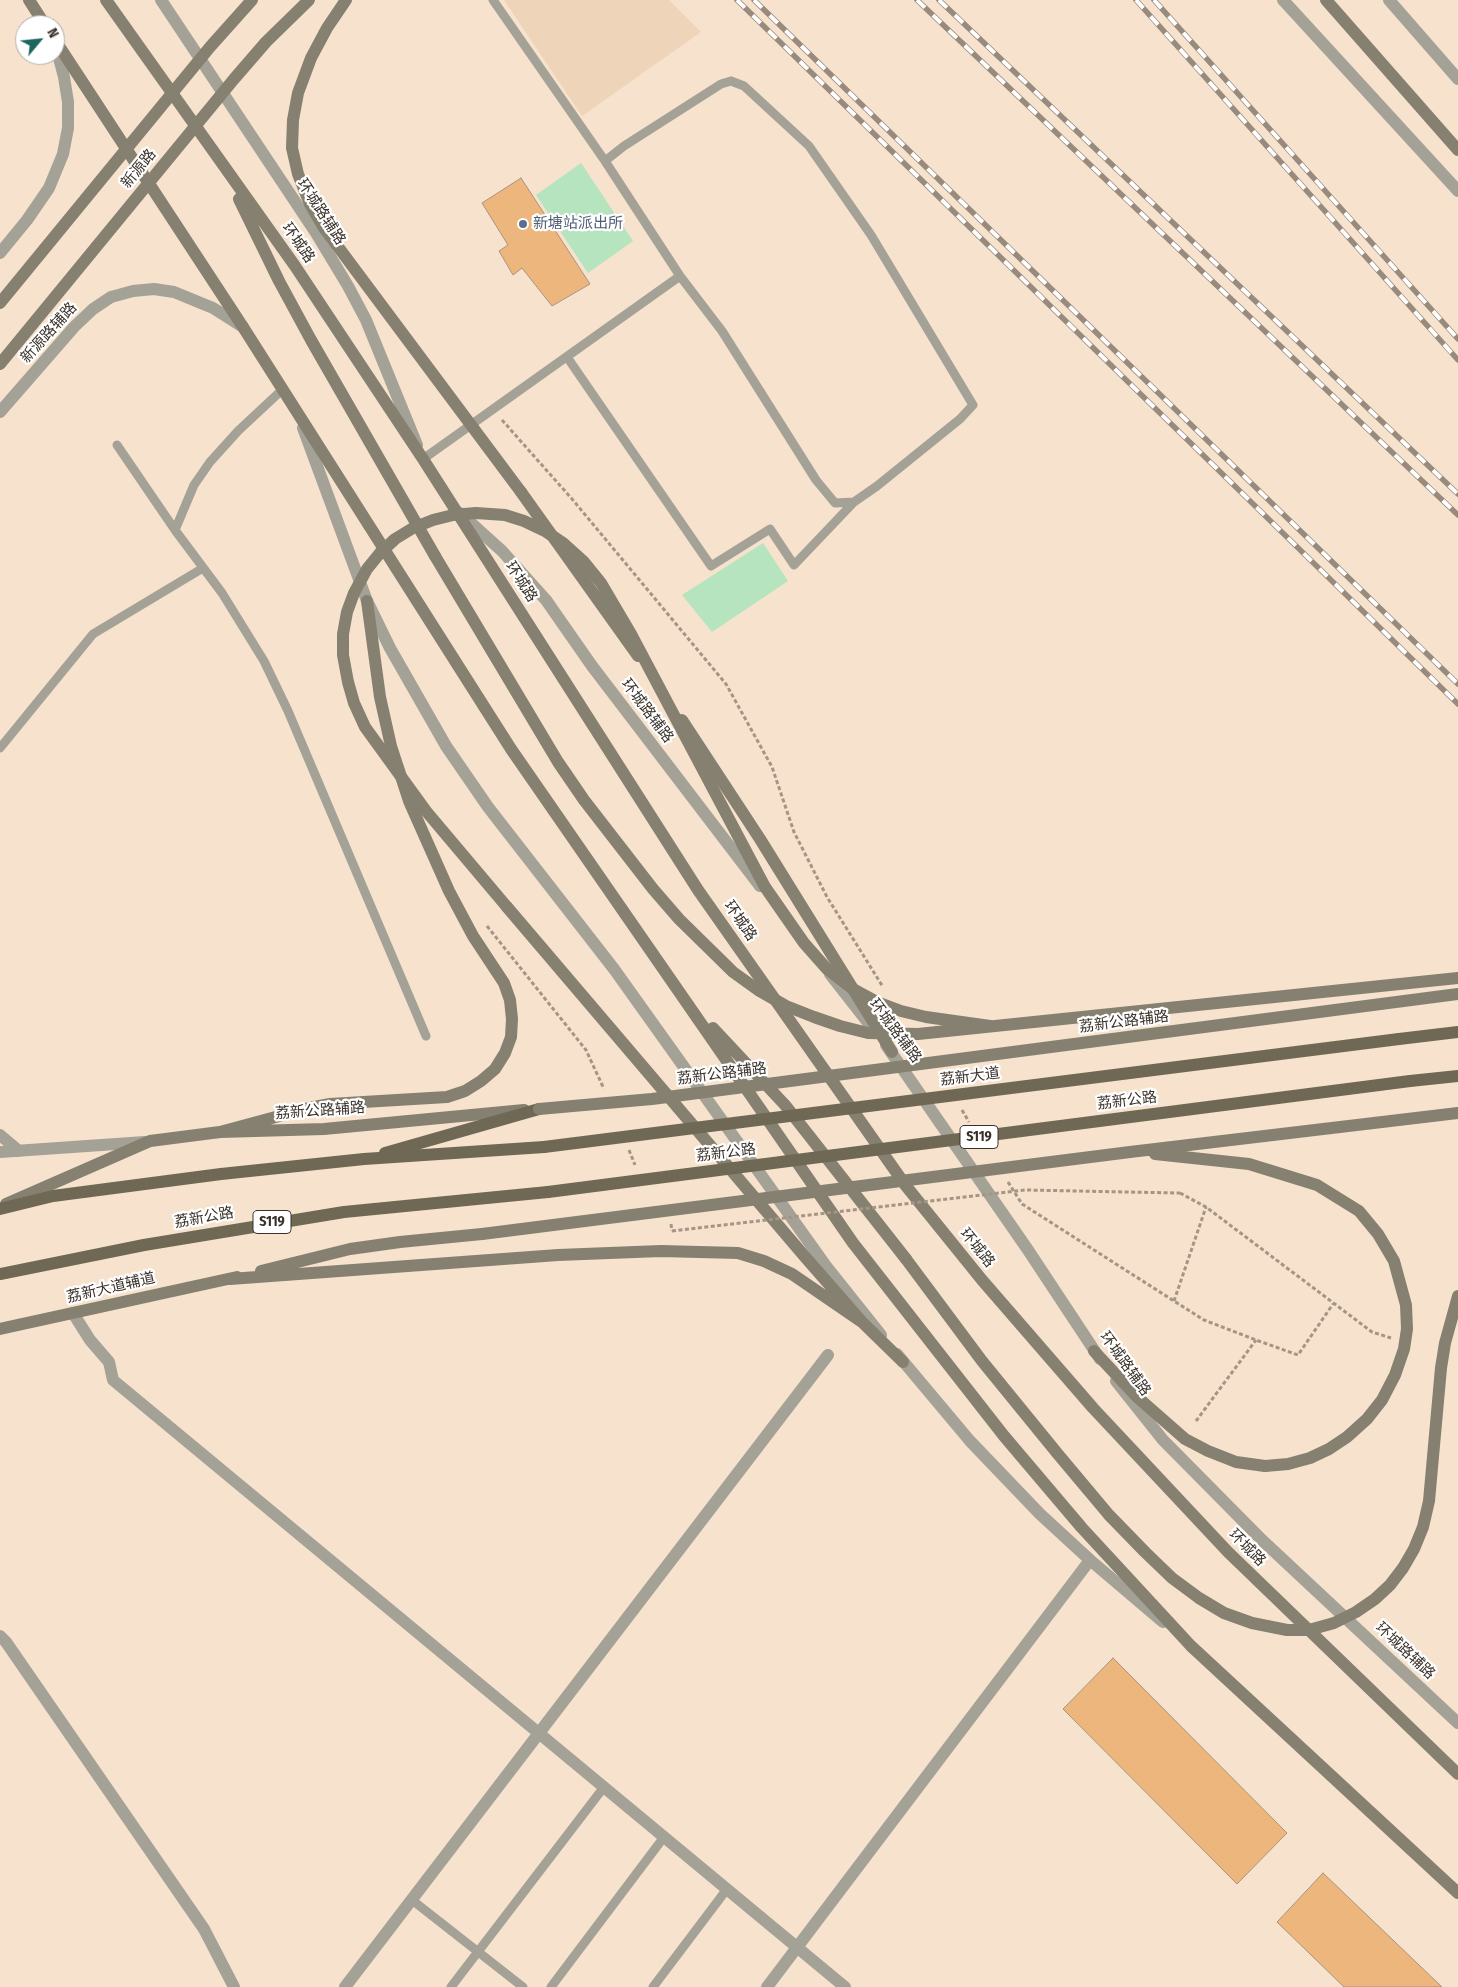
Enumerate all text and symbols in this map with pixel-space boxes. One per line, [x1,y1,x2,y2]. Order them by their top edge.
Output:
north arrow [15,15,65,65]
text: N [43,25,62,41]
street label: 新源路 [118,146,160,192]
street label: 环城路辅路 [293,176,349,248]
place label: 新塘站派出所 [533,215,623,233]
marker: 新塘站派出所 [517,218,529,230]
street label: 环城路 [278,219,318,267]
street label: 新源路辅路 [17,299,81,367]
street label: 环城路 [501,558,541,606]
street label: 环城路辅路 [617,676,677,746]
street label: 环城路 [720,897,760,945]
street label: 环城路辅路 [865,996,925,1066]
street label: 荔新公路辅路 [1078,1008,1170,1036]
street label: 荔新公路辅路 [676,1060,768,1088]
street label: 荔新大道 [939,1064,1001,1090]
street label: 荔新公路 [1096,1088,1158,1114]
street label: 荔新公路辅路 [274,1099,366,1123]
road number: S119 [960,1126,998,1148]
street label: 荔新公路 [695,1140,757,1166]
street label: 荔新公路 [173,1204,235,1232]
road number: S119 [253,1210,291,1234]
street label: 环城路 [956,1225,998,1271]
street label: 荔新大道辅道 [65,1269,157,1307]
street label: 环城路辅路 [1096,1328,1154,1400]
street label: 环城路 [1225,1526,1269,1570]
street label: 环城路辅路 [1371,1619,1439,1683]

